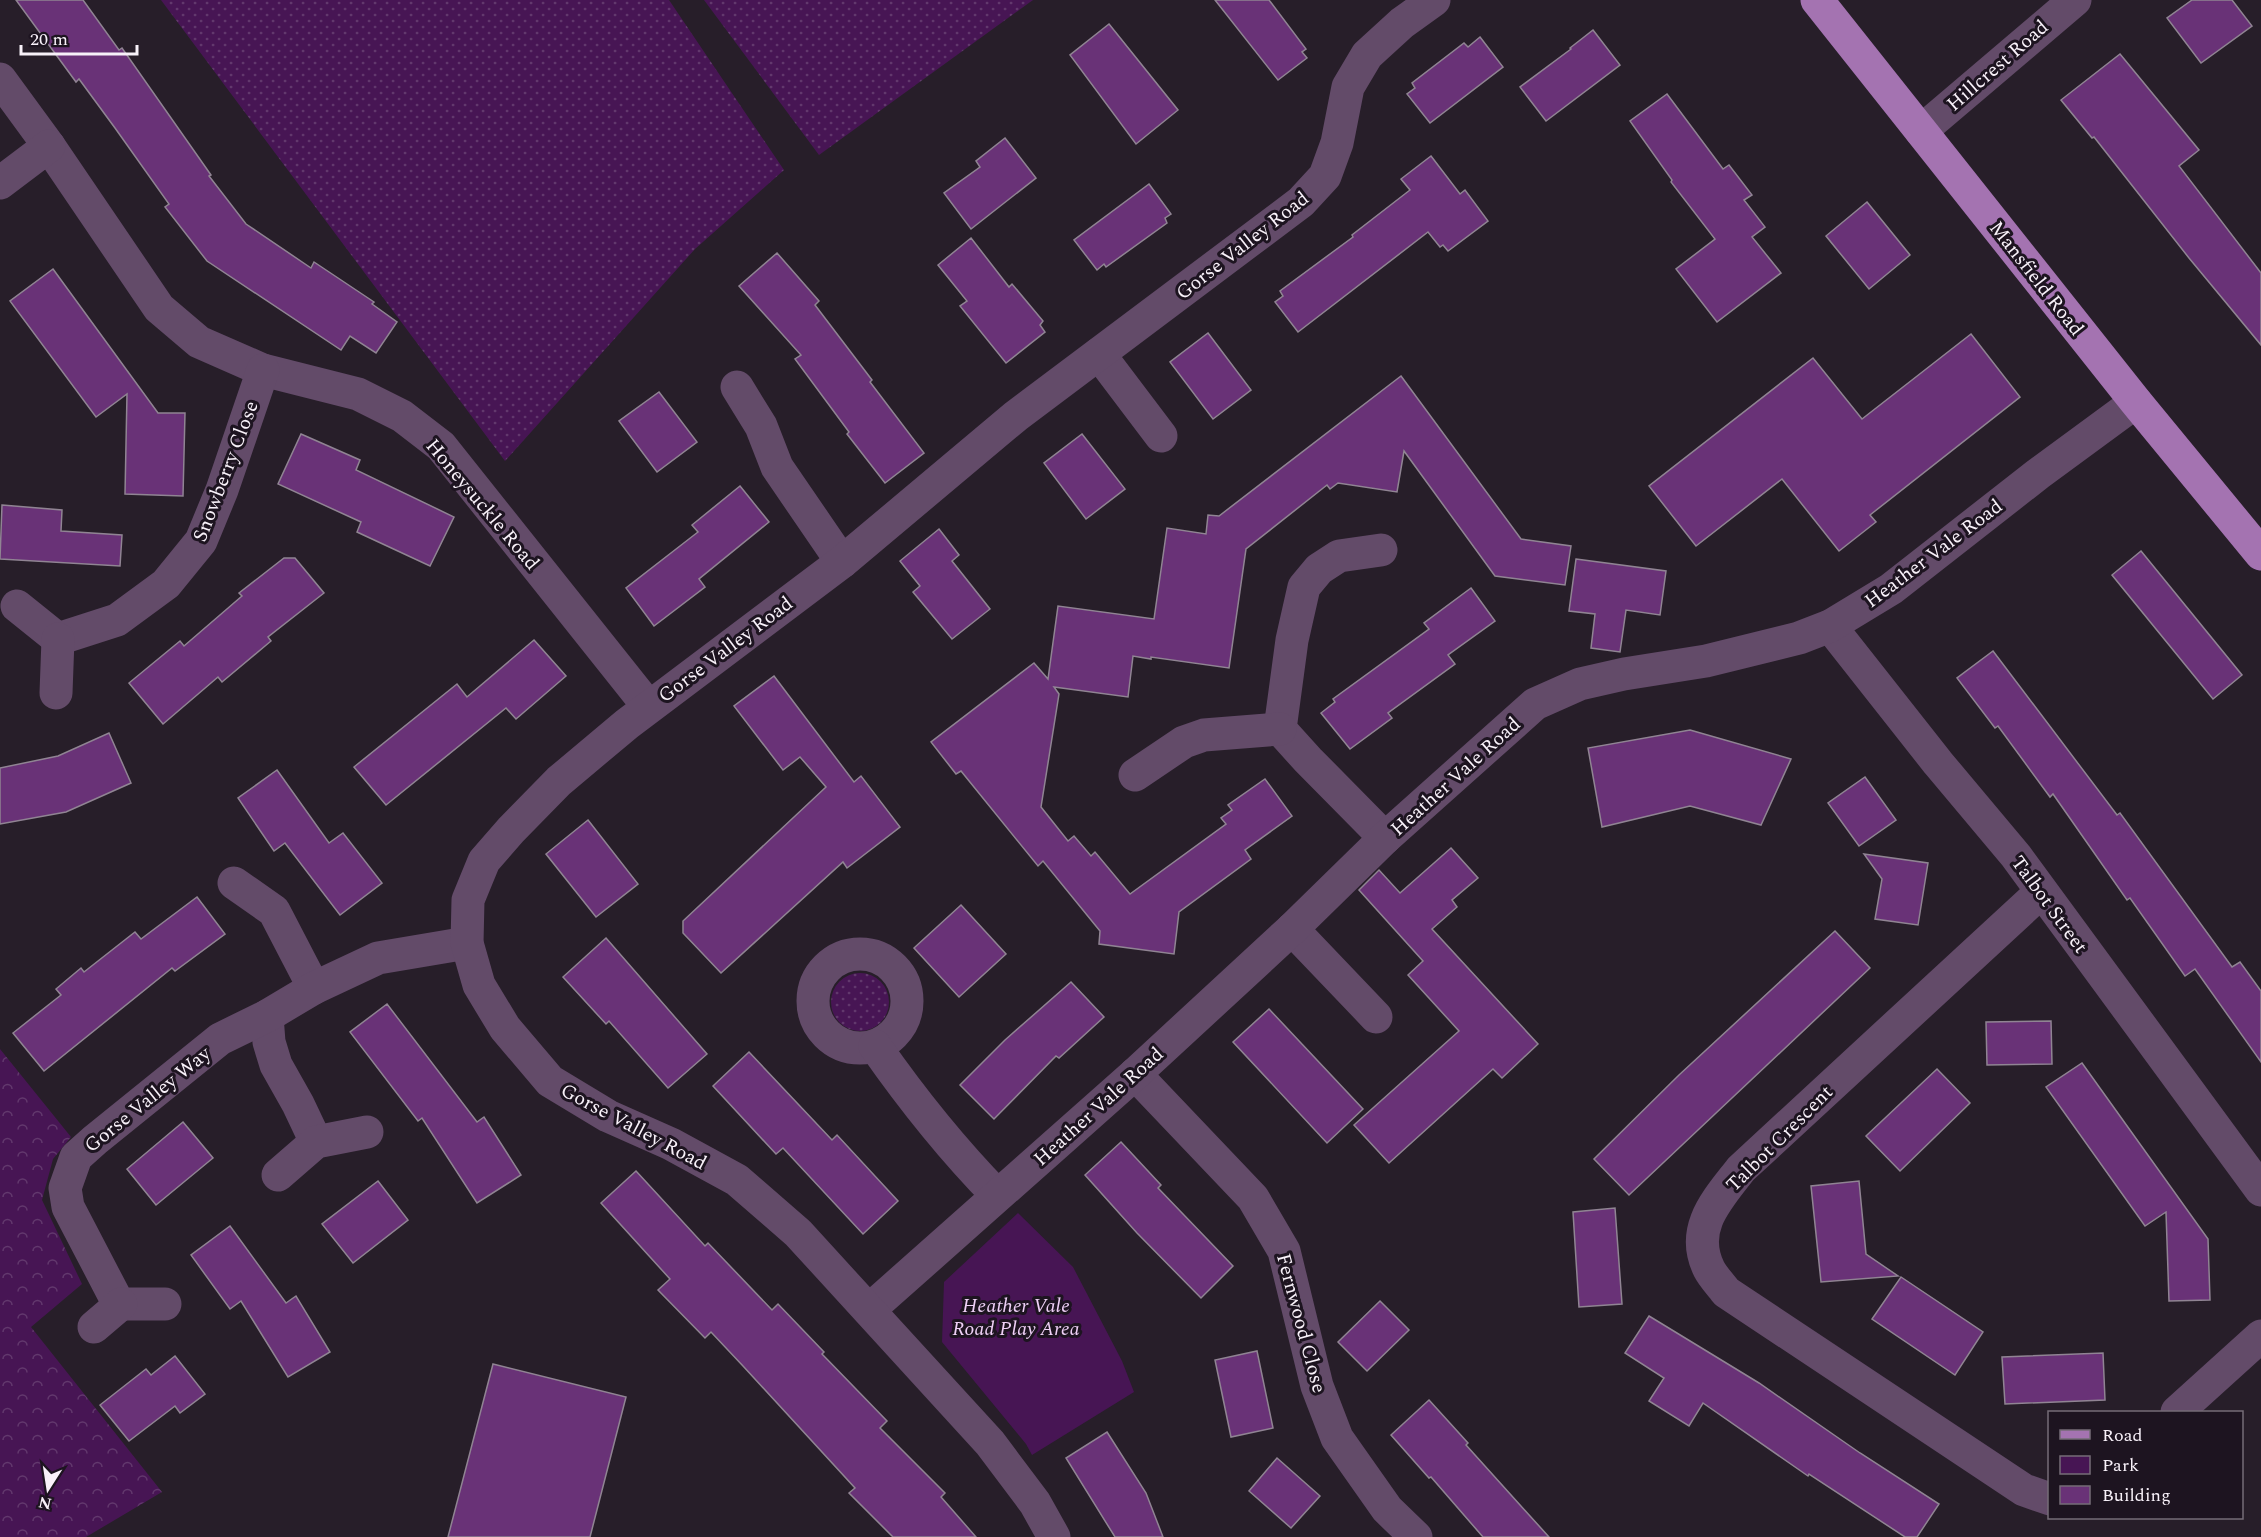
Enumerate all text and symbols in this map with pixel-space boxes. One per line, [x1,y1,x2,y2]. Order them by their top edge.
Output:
street label: Hillcrest Road [1940,13,2055,119]
scale bar [21,18,136,56]
text: 20 m [30,26,68,53]
street label: Gorse Valley Road [1170,184,1316,307]
street label: Mansfield Road [1982,215,2091,343]
street label: Snowberry Close [185,396,267,546]
street label: Honeysuckle Road [418,432,546,577]
street label: Heather Vale Road [1858,492,2009,616]
street label: Gorse Valley Road [652,589,799,711]
street label: Heather Vale Road [1384,710,1527,844]
street label: Talbot Street [2003,849,2095,960]
street label: Gorse Valley Way [78,1038,219,1160]
street label: Heather Vale Road [1027,1040,1170,1174]
street label: Gorse Valley Road [555,1076,712,1178]
street label: Talbot Crescent [1719,1078,1840,1199]
street label: Fernwood Close [1268,1250,1334,1396]
park label: Heather Vale Road Play Area [952,1291,1080,1344]
legend [2048,1411,2243,1519]
text: Road [2102,1422,2143,1449]
text: Park [2102,1452,2139,1479]
north arrow [18,1459,78,1519]
text: Building [2102,1482,2171,1509]
text: N [36,1490,54,1516]

